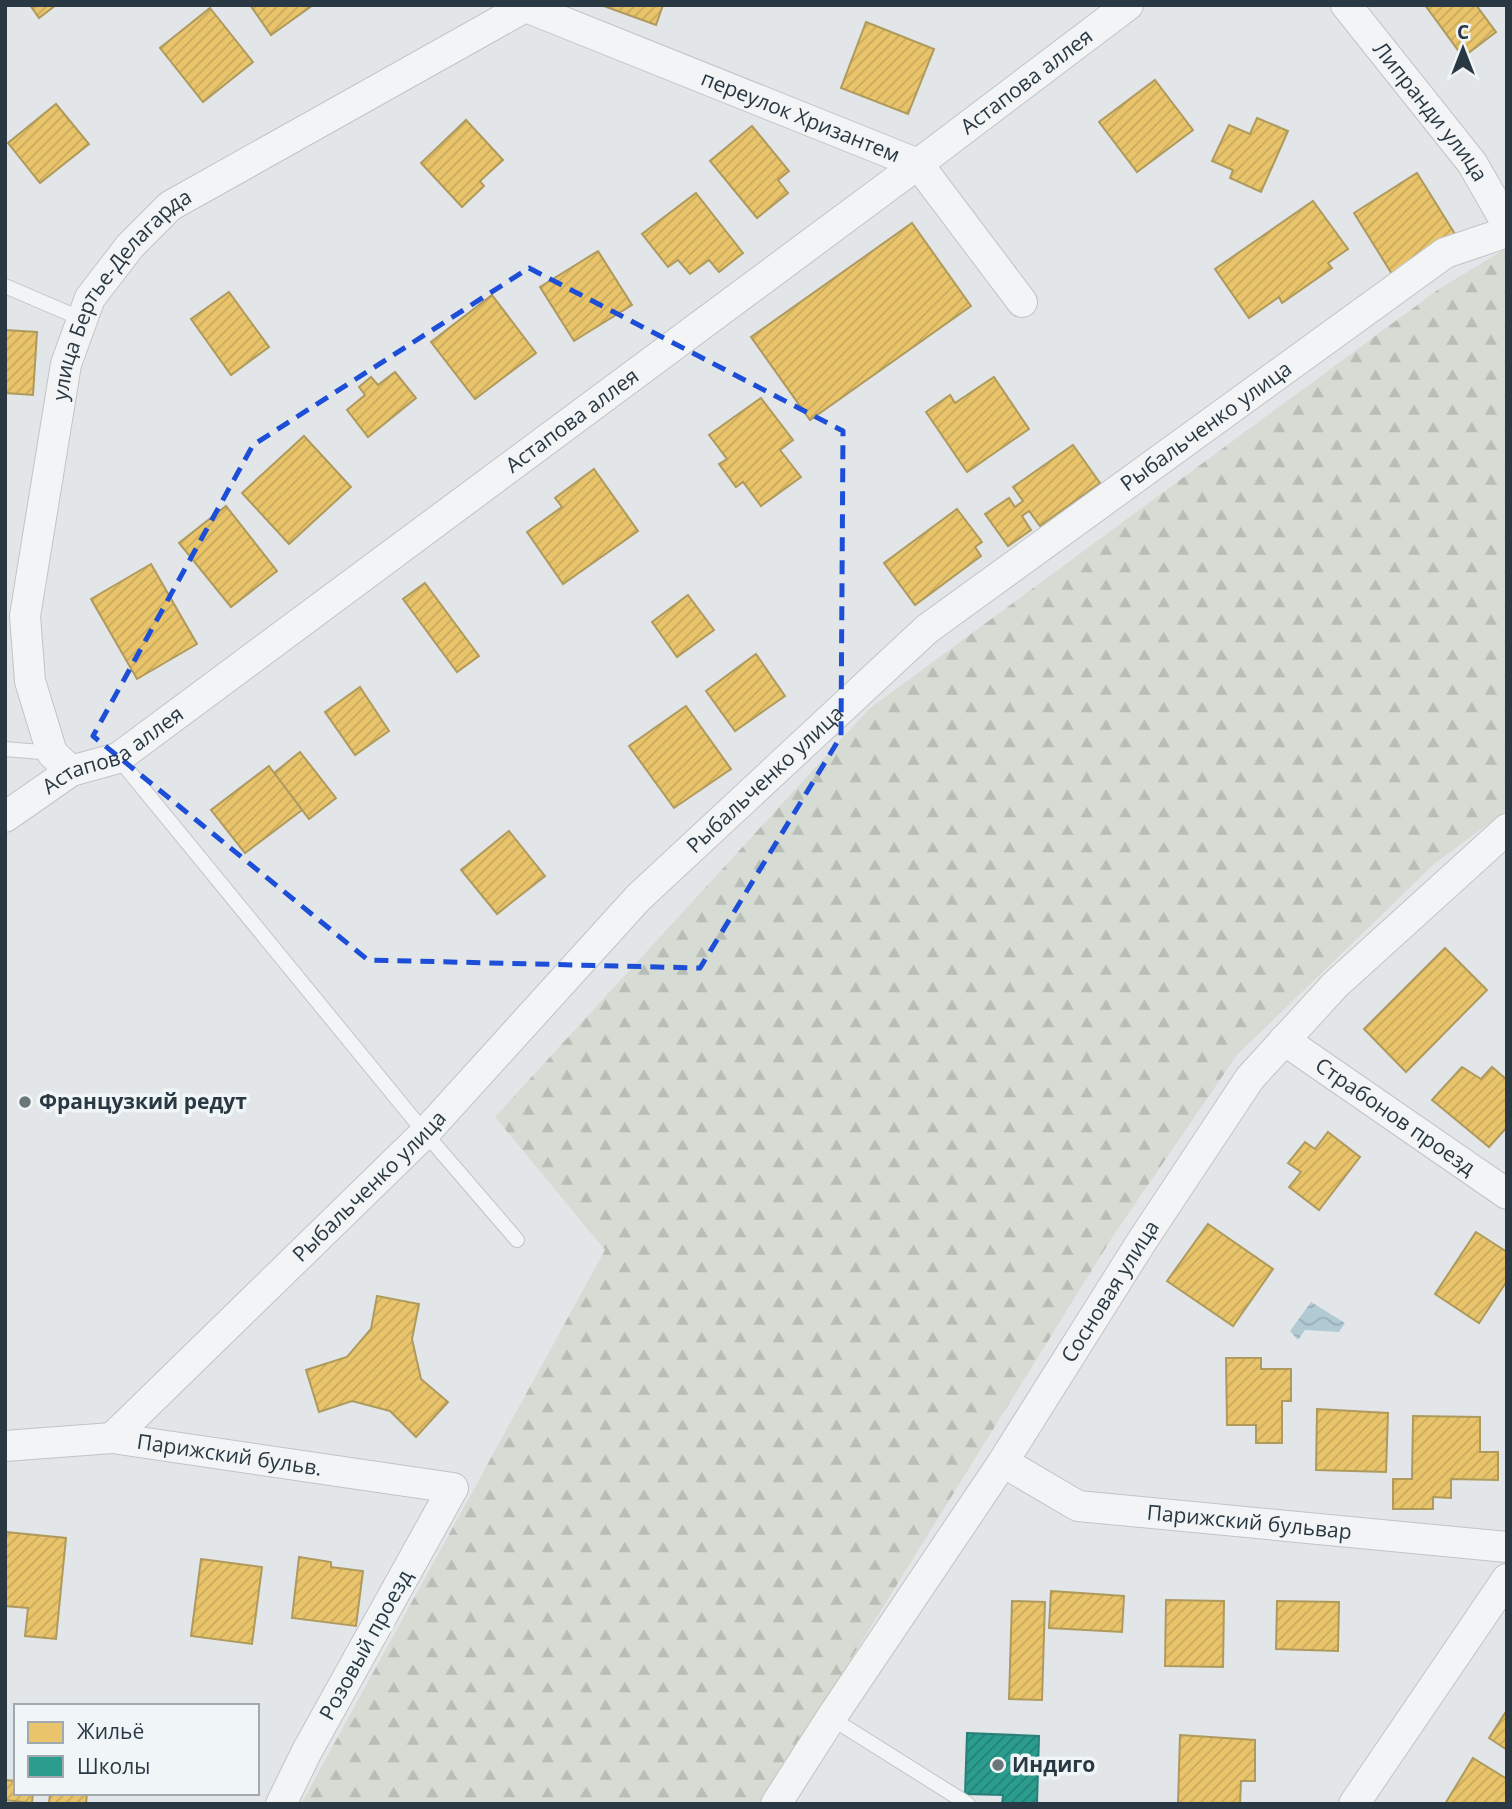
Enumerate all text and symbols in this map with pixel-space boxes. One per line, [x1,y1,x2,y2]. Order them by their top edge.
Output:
north arrow [1428,14,1498,84]
text: С [1457,19,1469,45]
street label: Астапова аллея [954,22,1098,140]
street label: Липранди улица [1367,35,1495,186]
street label: переулок Хризантем [697,64,904,168]
street label: улица Бертье-Делагарда [45,182,196,402]
street label: Рыбальченко улица [1114,354,1297,497]
street label: Астапова аллея [500,361,644,479]
street label: Астапова аллея [36,699,189,800]
street label: Рыбальченко улица [680,699,849,859]
street label: Страбонов проезд [1310,1051,1481,1181]
place label: Французкий редут [39,1087,247,1115]
marker: Французкий редут [17,1094,33,1110]
street label: Рыбальченко улица [286,1104,452,1268]
street label: Сосновая улица [1054,1214,1165,1368]
street label: Парижский бульв. [135,1427,324,1482]
street label: Парижский бульвар [1146,1498,1353,1545]
street label: Розовый проезд [312,1564,418,1725]
legend [14,1704,259,1795]
text: Жильё [77,1717,144,1745]
place label: Индиго [1012,1750,1095,1778]
text: Школы [77,1752,150,1780]
marker: Индиго [990,1757,1006,1773]

